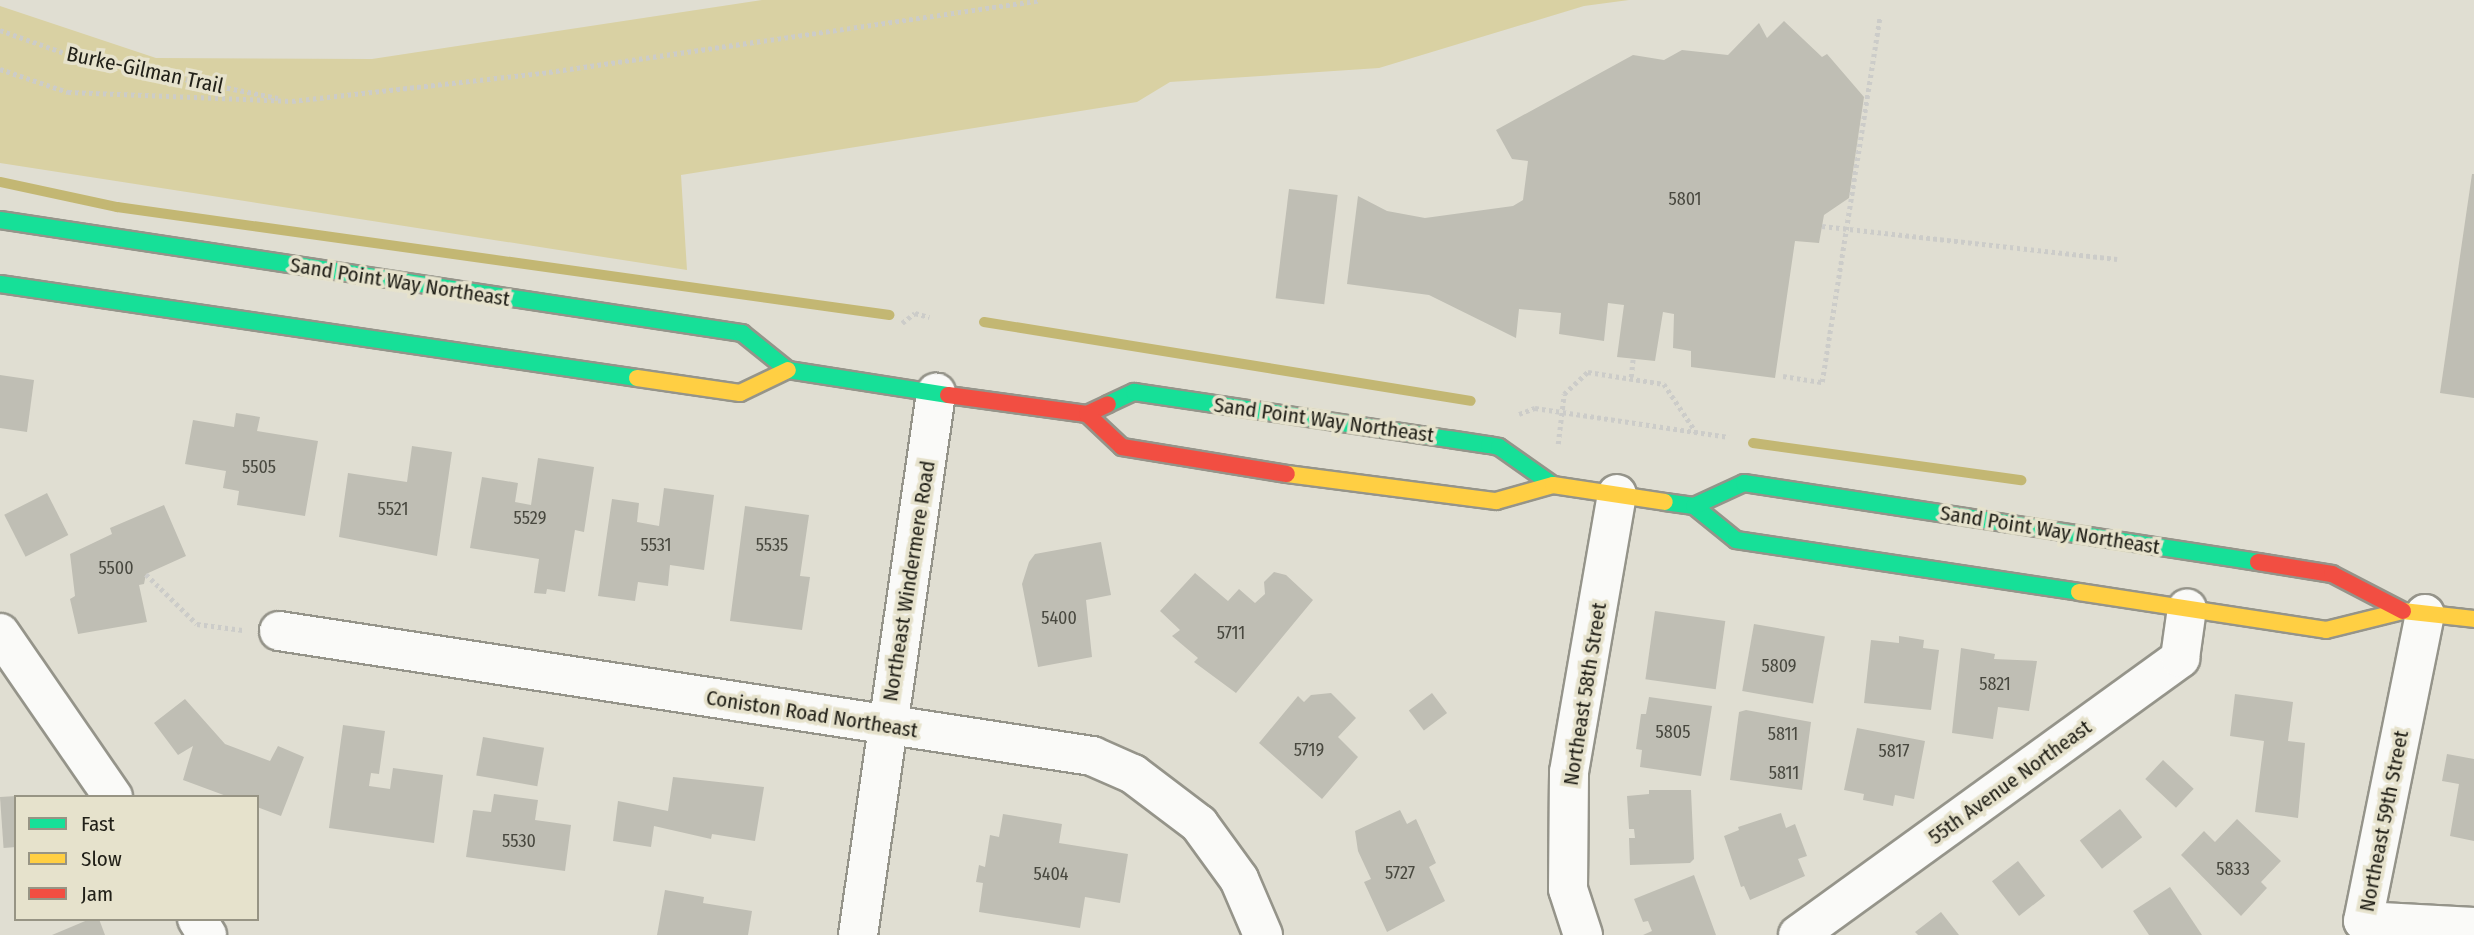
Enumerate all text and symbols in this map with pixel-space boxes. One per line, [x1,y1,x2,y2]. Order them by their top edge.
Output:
street label: Burke-Gilman Trail [64,41,226,99]
house number: 5801 [1668,188,1702,210]
street label: Sand Point Way Northeast [288,252,512,312]
street label: Sand Point Way Northeast [1212,392,1436,448]
house number: 5505 [242,456,276,478]
street label: Northeast Windermere Road [878,459,940,703]
house number: 5521 [378,498,408,520]
street label: Sand Point Way Northeast [1938,500,2162,560]
house number: 5529 [514,507,546,529]
house number: 5531 [640,534,672,556]
house number: 5535 [756,534,788,556]
house number: 5500 [98,557,134,579]
street label: Northeast 58th Street [1558,601,1612,787]
house number: 5400 [1041,607,1077,629]
house number: 5711 [1217,622,1245,644]
house number: 5809 [1761,655,1797,677]
house number: 5821 [1979,673,2011,695]
street label: Coniston Road Northeast [704,685,920,743]
street label: 55th Avenue Northeast [1924,714,2096,850]
house number: 5805 [1656,721,1690,743]
house number: 5811 [1768,723,1798,745]
street label: Northeast 59th Street [2354,728,2414,914]
house number: 5719 [1294,739,1324,761]
house number: 5817 [1878,740,1910,762]
house number: 5811 [1769,762,1799,784]
legend [14,795,259,921]
text: Fast [81,811,115,837]
house number: 5530 [502,830,536,852]
text: Slow [81,846,122,872]
house number: 5833 [2216,858,2250,880]
house number: 5727 [1385,862,1415,884]
house number: 5404 [1033,863,1069,885]
text: Jam [81,881,113,907]

